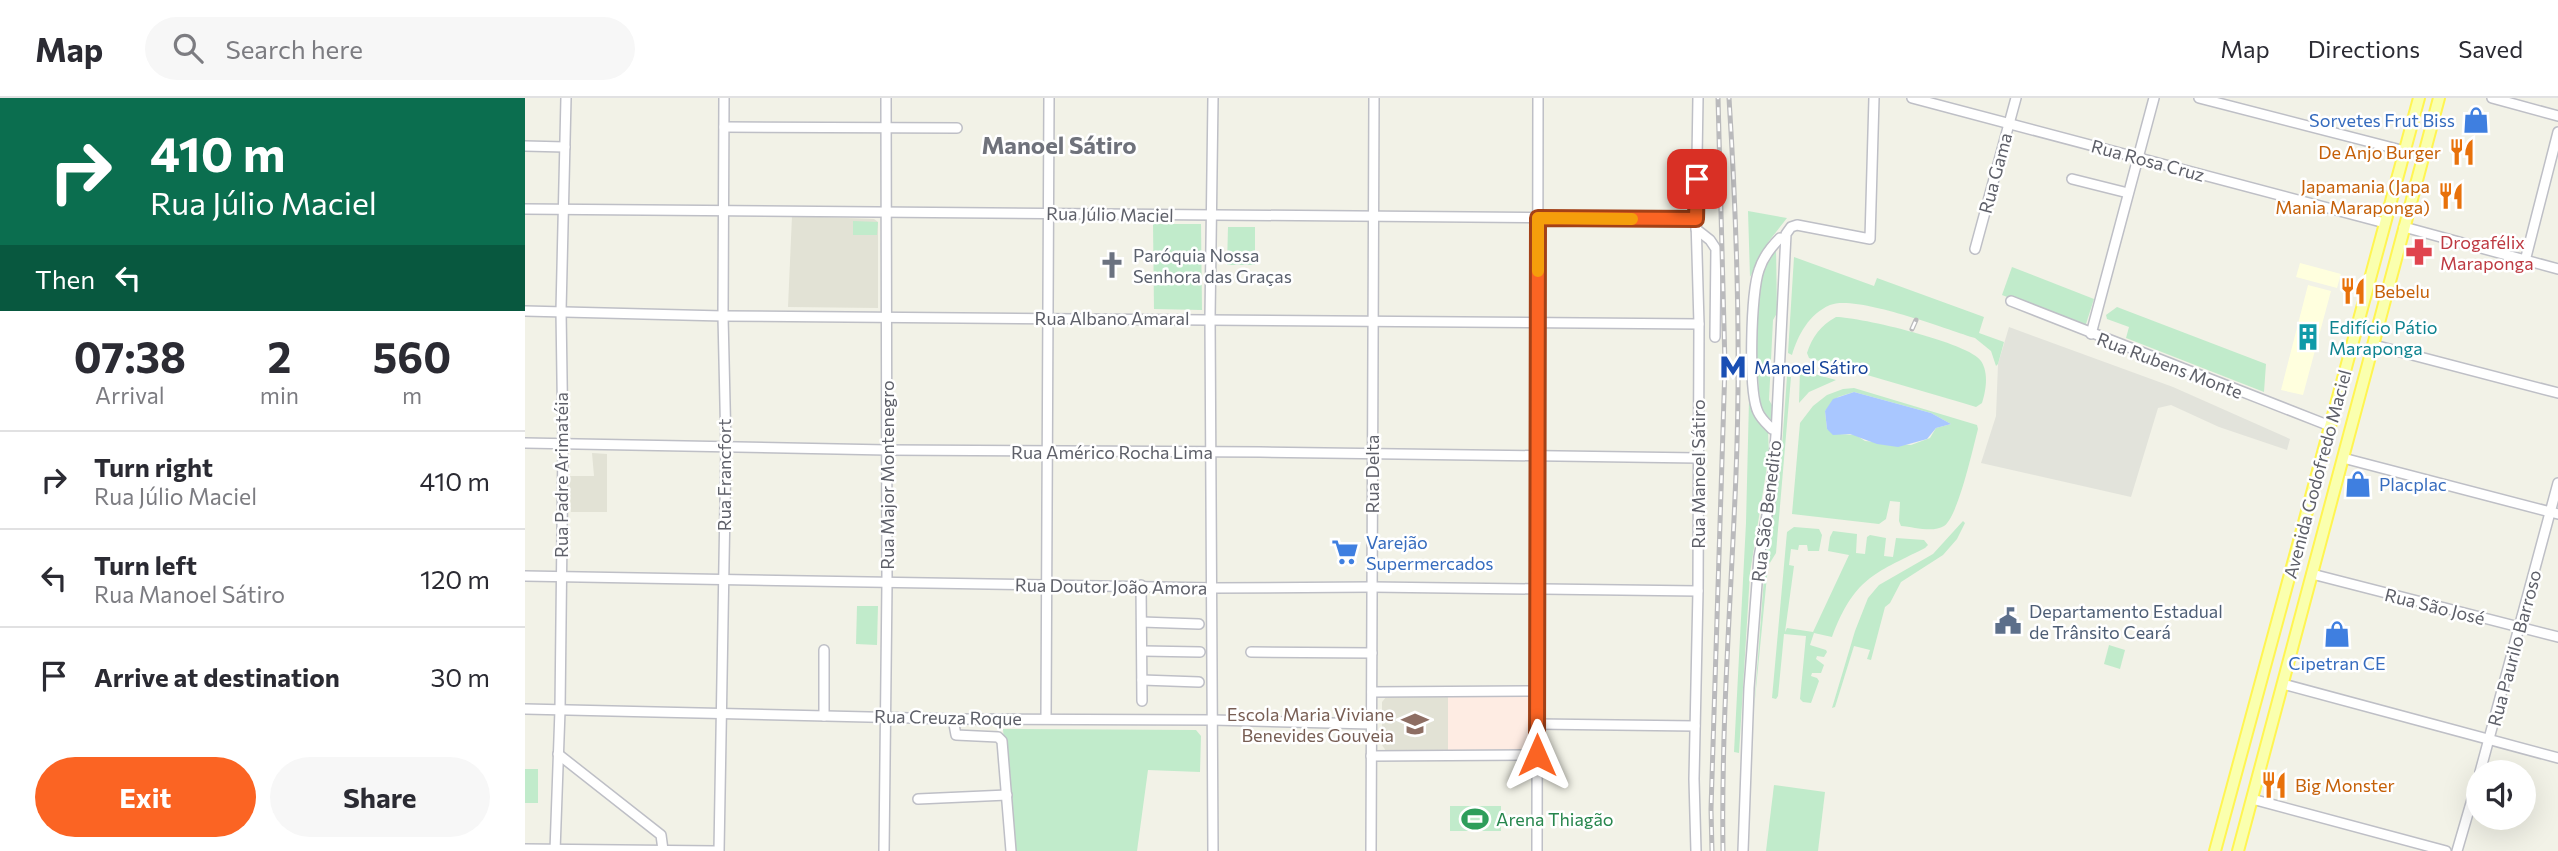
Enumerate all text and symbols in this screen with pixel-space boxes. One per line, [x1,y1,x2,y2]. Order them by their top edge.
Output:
search box [145,17,635,80]
text: Map [35,28,103,69]
icon: search [169,29,207,67]
text: Search here [225,33,363,64]
text: Map [2220,34,2270,63]
text: Directions [2308,34,2420,63]
text: Saved [2458,34,2523,63]
shop icon: Sorvetes Frut Biss [2461,105,2491,135]
place label: Sorvetes Frut Biss [2309,109,2455,131]
text: 410 m [150,122,285,182]
icon: right [35,126,126,217]
district label: Manoel Sátiro [981,130,1137,159]
street label: Rua Gama [1974,130,2016,216]
street label: Rua Rosa Cruz [2089,134,2207,186]
restaurant icon: De Anjo Burger [2447,137,2477,167]
place label: De Anjo Burger [2318,141,2441,163]
pin [1667,149,1727,209]
icon: arrive [1678,160,1716,198]
place label: Japamania (Japa Mania Maraponga) [2275,175,2430,218]
restaurant icon: Japamania (Japa Mania Maraponga) [2436,181,2466,211]
text: Rua Júlio Maciel [150,182,377,222]
street label: Rua Júlio Maciel [1046,202,1174,226]
place label: Drogafélix Maraponga [2440,231,2534,274]
pharmacy icon: Drogafélix Maraponga [2404,237,2434,267]
place label: Paróquia Nossa Senhora das Graças [1133,244,1292,287]
church icon: Paróquia Nossa Senhora das Graças [1097,250,1127,280]
icon: left [109,259,147,297]
text: Then [35,263,95,294]
restaurant icon: Bebelu [2338,276,2368,306]
place label: Bebelu [2374,280,2430,302]
street label: Rua Albano Amaral [1035,307,1189,329]
place label: Edifício Pátio Maraponga [2329,316,2438,359]
building icon: Edifício Pátio Maraponga [2293,322,2323,352]
street label: Rua Rubens Monte [2094,327,2246,403]
text: 07:38 [74,330,186,382]
text: 2 [267,330,291,382]
text: 560 [373,330,451,382]
metro station icon: Manoel Sátiro [1718,352,1748,382]
place label: Manoel Sátiro [1754,356,1869,378]
street label: Avenida Godofredo Maciel [2278,367,2356,581]
street label: Rua Major Montenegro [876,380,898,570]
text: Arrival [95,381,165,409]
text: min [260,381,299,409]
text: m [402,381,422,409]
street label: Rua Padre Arimatéia [550,392,572,558]
street label: Rua Manoel Sátiro [1687,399,1709,549]
street label: Rua Francfort [713,419,735,531]
street label: Rua Delta [1361,435,1383,514]
street label: Rua São Benedito [1746,439,1786,583]
street label: Rua Américo Rocha Lima [1011,441,1213,463]
text: Turn right [94,451,213,482]
icon: right [35,461,73,499]
text: 410 m [419,465,490,496]
shop icon: Placplac [2343,469,2373,499]
place label: Placplac [2379,473,2447,495]
text: Rua Júlio Maciel [94,482,257,510]
place label: Varejão Supermercados [1366,531,1494,574]
supermarket icon: Varejão Supermercados [1330,537,1360,567]
text: Turn left [94,549,197,580]
icon: left [35,559,73,597]
text: 120 m [420,563,490,594]
street label: Rua Paurilo Barroso [2483,567,2545,729]
street label: Rua Doutor João Amora [1015,573,1207,599]
text: Rua Manoel Sátiro [94,580,285,608]
street label: Rua São José [2383,583,2487,629]
place label: Departamento Estadual de Trânsito Ceará [2029,600,2223,643]
public building icon: Departamento Estadual de Trânsito Ceará [1993,606,2023,636]
shop icon: Cipetran CE [2322,619,2352,649]
place label: Cipetran CE [2288,652,2386,674]
icon: arrive [35,657,73,695]
text: Arrive at destination [94,661,340,692]
text: 30 m [431,661,490,692]
place label: Escola Maria Viviane Benevides Gouveia [1227,703,1394,746]
street label: Rua Creuza Roque [874,705,1022,729]
school or university icon: Escola Maria Viviane Benevides Gouveia [1400,709,1430,739]
position arrow [1500,718,1574,792]
button: Exit [35,757,256,837]
button: Share [270,757,490,837]
map controls [2466,760,2536,830]
button: sound [2466,760,2536,830]
restaurant icon: Big Monster [2259,770,2289,800]
place label: Big Monster [2295,774,2395,796]
sports icon: Arena Thiagão [1460,804,1490,834]
place label: Arena Thiagão [1496,808,1614,830]

